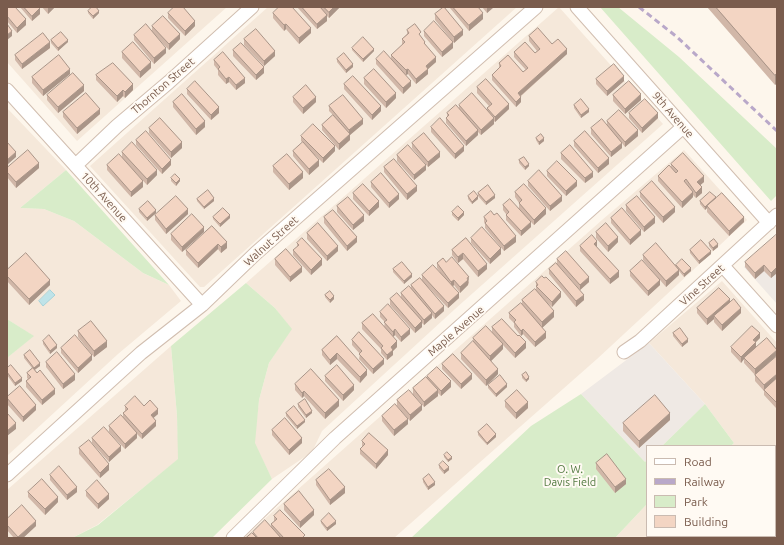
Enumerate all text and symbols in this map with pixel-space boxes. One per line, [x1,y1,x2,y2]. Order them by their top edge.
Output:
street label: Thornton Street [129,55,197,117]
street label: 9th Avenue [650,89,696,141]
street label: 10th Avenue [78,169,130,225]
street label: Walnut Street [241,213,301,269]
street label: Vine Street [677,261,727,309]
street label: Maple Avenue [425,303,487,359]
legend [646,445,776,537]
text: Road [684,455,712,468]
park label: O. W. Davis Field [544,462,596,488]
text: Railway [684,475,725,488]
text: Park [684,495,708,508]
text: Building [684,515,728,528]

